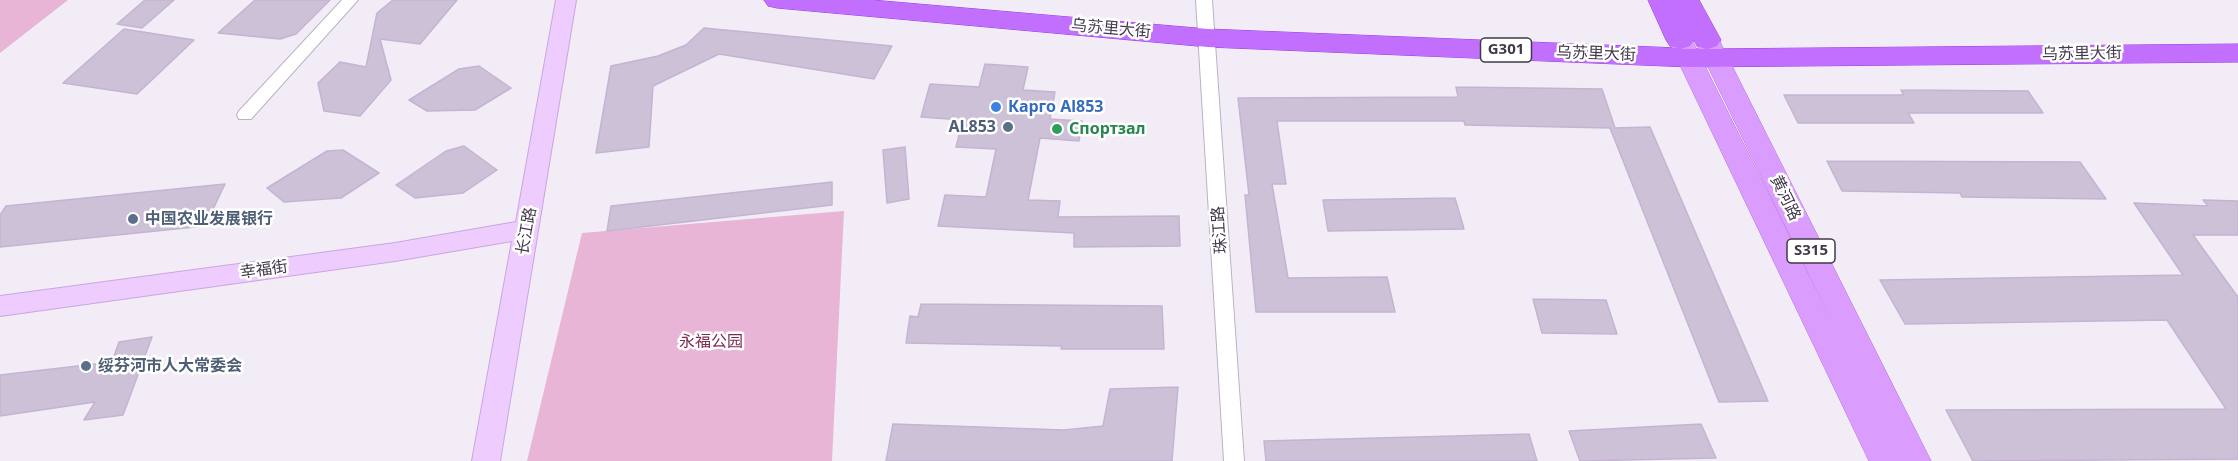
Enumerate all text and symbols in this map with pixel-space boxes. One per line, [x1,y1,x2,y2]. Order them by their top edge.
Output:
street label: 乌苏里大街 [1070,16,1152,42]
road number: G301 [1480,38,1532,62]
street label: 乌苏里大街 [1556,43,1636,65]
street label: 乌苏里大街 [2042,44,2122,64]
place label: Карго Al853 [1008,97,1103,117]
marker: Карго Al853 [989,100,1003,114]
place label: AL853 [949,117,996,137]
place label: Спортзал [1069,119,1145,139]
marker: AL853 [1001,120,1015,134]
marker: Спортзал [1050,122,1064,136]
street label: 黄河路 [1766,172,1804,224]
street label: 珠江路 [1209,205,1231,255]
street label: 长江路 [513,206,541,256]
place label: 中国农业发展银行 [145,209,273,229]
marker: 中国农业发展银行 [126,212,140,226]
road number: S315 [1787,239,1835,263]
street label: 幸福街 [239,257,289,283]
park label: 永福公园 [679,332,743,352]
place label: 绥芬河市人大常委会 [98,356,242,376]
marker: 绥芬河市人大常委会 [79,359,93,373]

